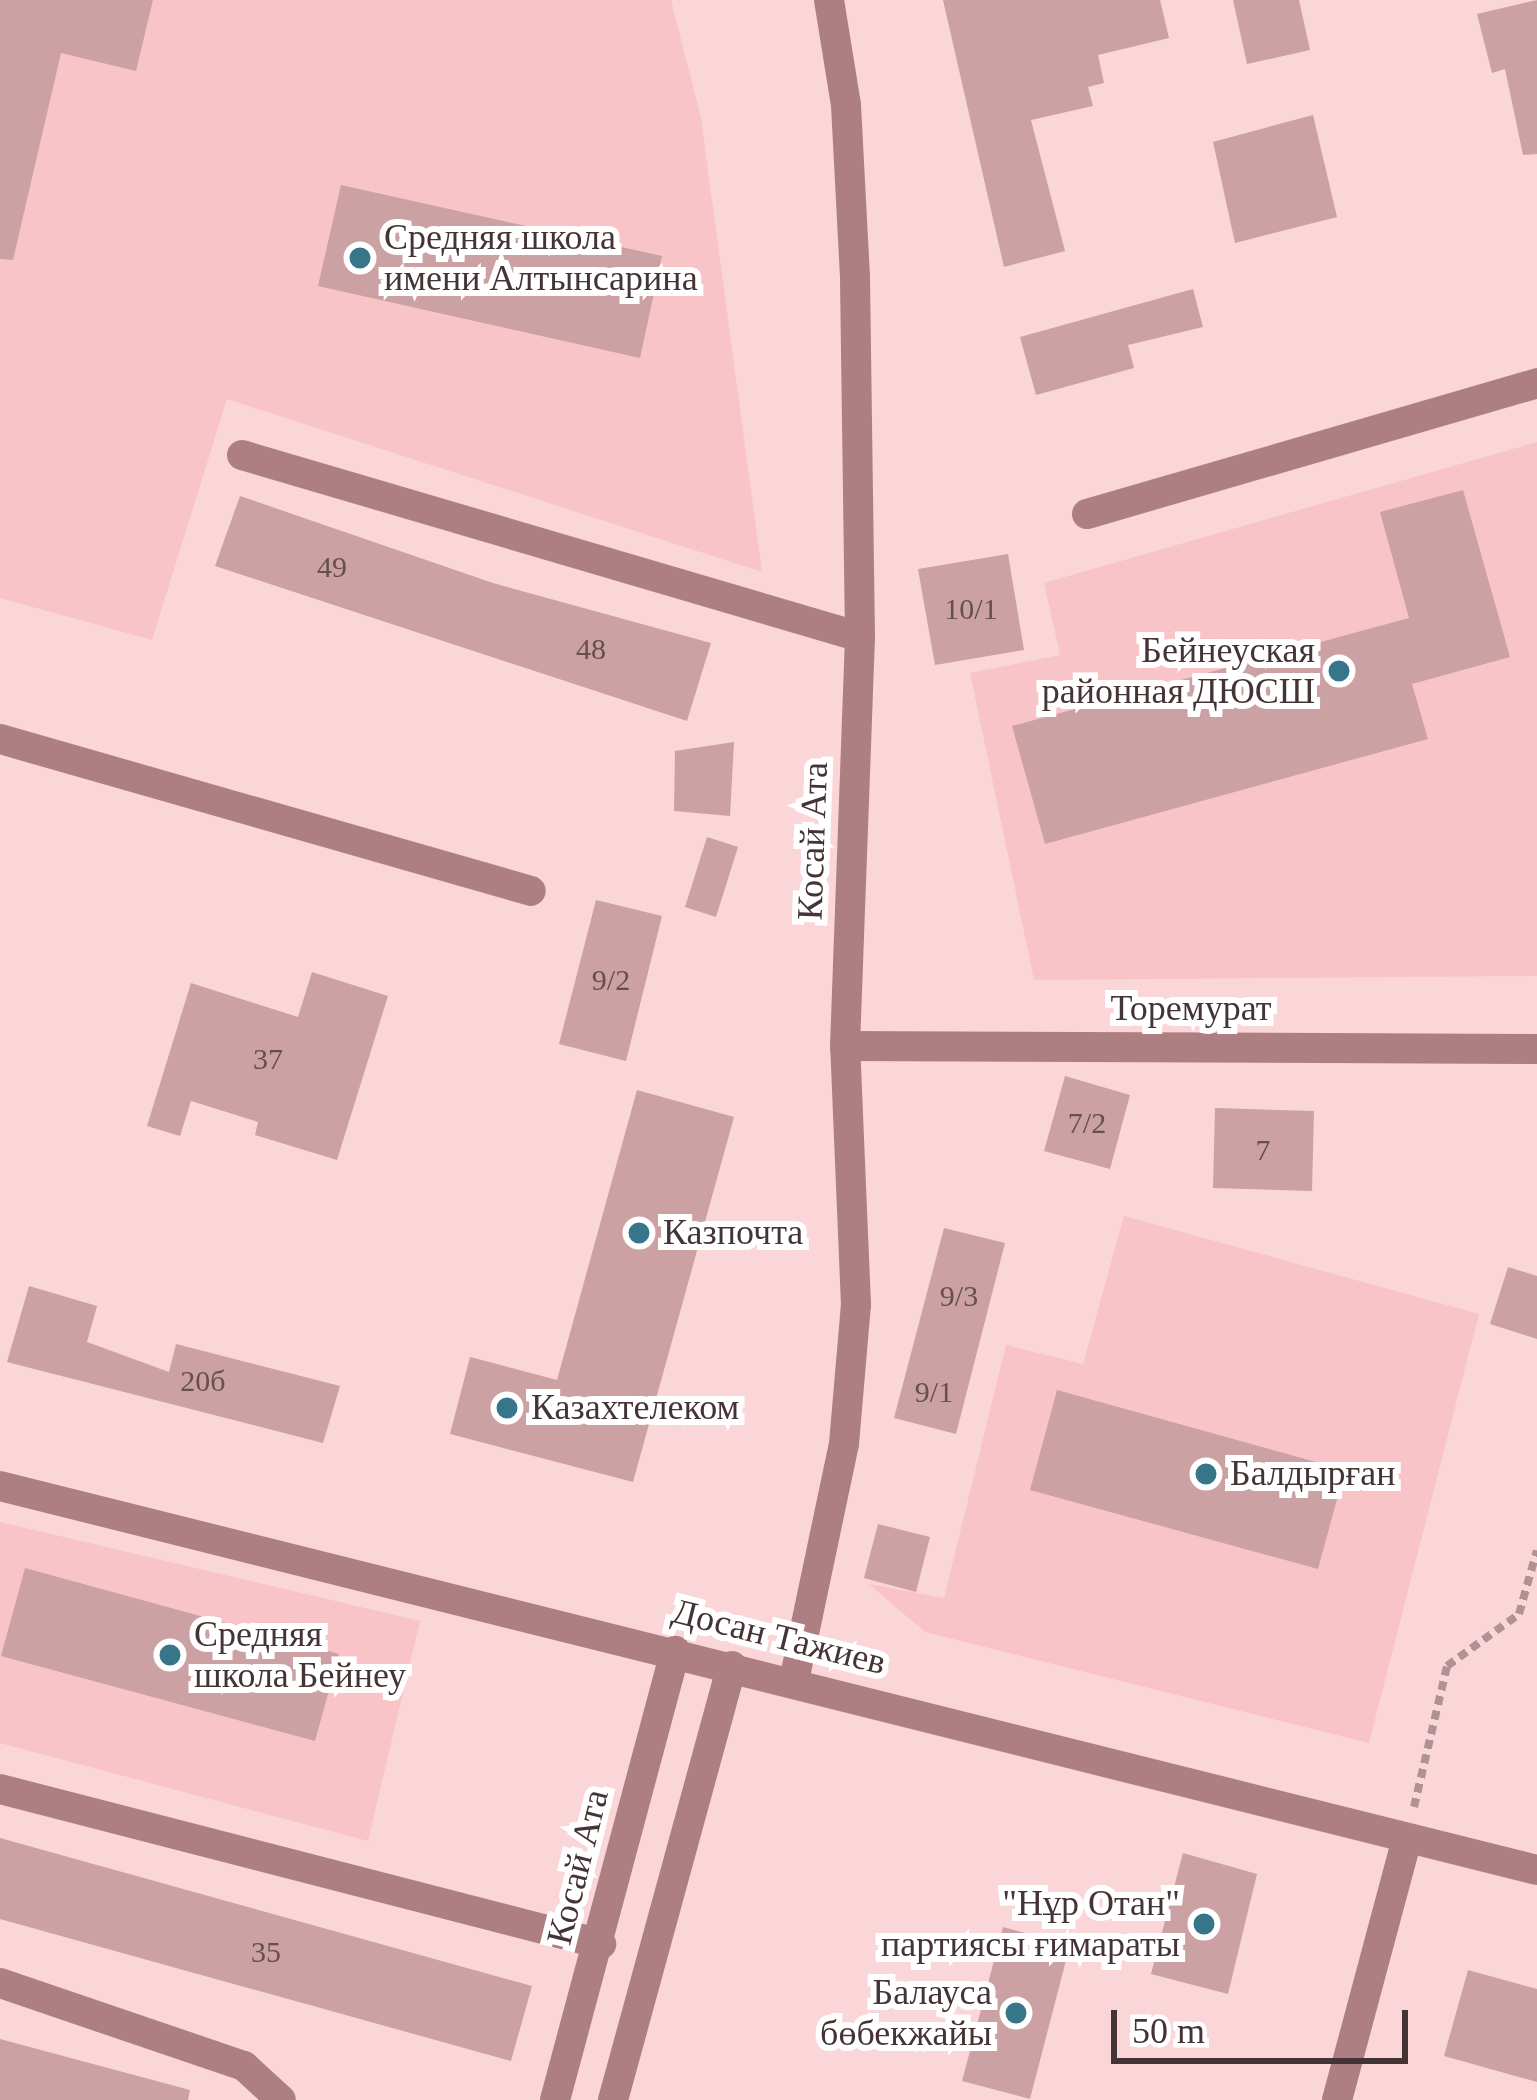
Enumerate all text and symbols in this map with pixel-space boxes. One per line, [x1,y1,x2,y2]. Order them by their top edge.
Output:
place label: Средняя школа имени Алтынсарина [384,215,698,300]
marker: Средняя школа имени Алтынсарина [347,245,373,271]
house number: 49 [317,549,347,585]
house number: 10/1 [944,591,998,627]
place label: Бейнеуская районная ДЮСШ [1042,628,1315,713]
house number: 48 [576,631,606,667]
marker: Бейнеуская районная ДЮСШ [1326,658,1352,684]
street label: Косай Ата [789,761,837,921]
house number: 9/2 [592,962,630,998]
street label: Торемурат [1111,987,1271,1031]
house number: 37 [253,1041,283,1077]
house number: 7/2 [1068,1105,1106,1141]
house number: 7 [1256,1132,1270,1168]
place label: Казпочта [663,1211,803,1255]
marker: Казпочта [626,1220,652,1246]
house number: 9/3 [940,1278,978,1314]
house number: 20б [180,1363,226,1399]
house number: 9/1 [915,1374,953,1410]
place label: Казахтелеком [531,1386,739,1430]
marker: Казахтелеком [494,1395,520,1421]
place label: Балдырған [1230,1452,1395,1496]
marker: Балдырған [1193,1461,1219,1487]
street label: Досан Тажиев [668,1590,890,1684]
place label: Средняя школа Бейнеу [194,1612,406,1697]
marker: Средняя школа Бейнеу [157,1642,183,1668]
street label: Косай Ата [538,1785,618,1949]
place label: "Нұр Отан" партиясы ғимараты [881,1881,1180,1966]
marker: "Нұр Отан" партиясы ғимараты [1191,1911,1217,1937]
house number: 35 [251,1934,281,1970]
place label: Балауса бөбекжайы [820,1970,992,2055]
scale bar [1117,1986,1414,2060]
marker: Балауса бөбекжайы [1003,2000,1029,2026]
text: 50 m [1132,2011,1205,2051]

